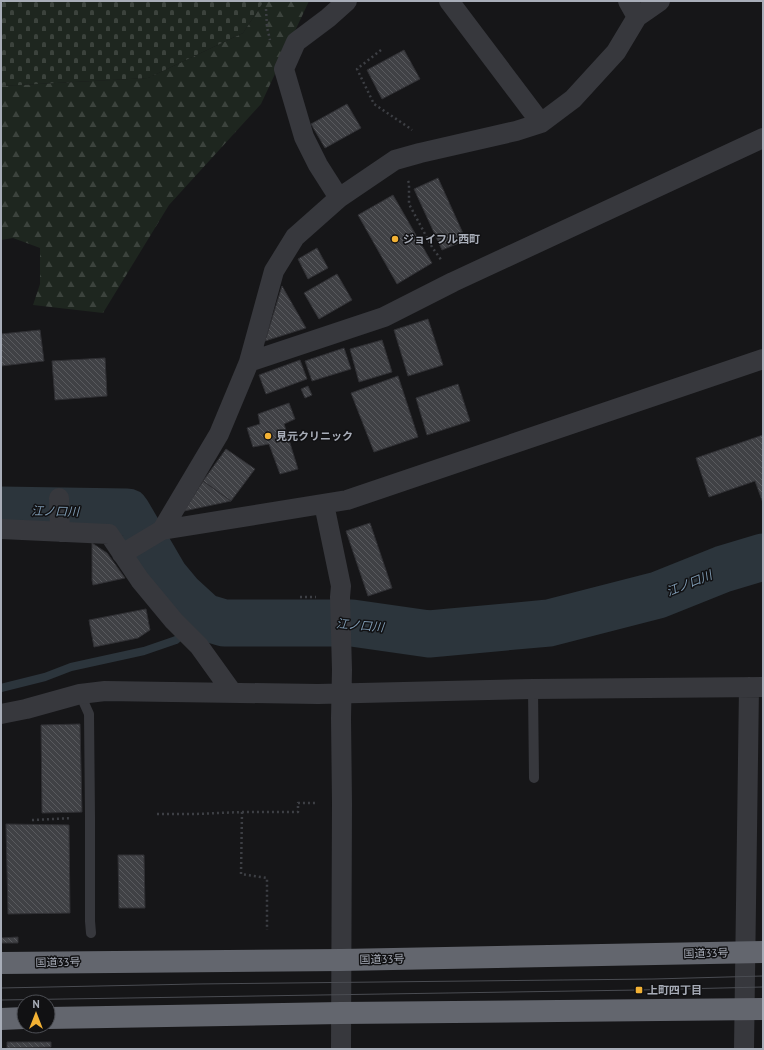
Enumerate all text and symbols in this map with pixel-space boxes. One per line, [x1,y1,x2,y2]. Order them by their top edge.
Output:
place label: ジョイフル西町 [403,232,480,246]
marker: ジョイフル西町 [390,234,400,244]
place label: 見元クリニック [276,429,353,443]
marker: 見元クリニック [263,431,273,441]
water label: 江ノ口川 [31,503,81,519]
water label: 江ノ口川 [664,566,716,599]
water label: 江ノ口川 [335,615,387,635]
street label: 国道33号 [683,946,729,960]
street label: 国道33号 [359,952,405,966]
street label: 国道33号 [35,955,81,969]
place label: 上町四丁目 [647,983,702,997]
marker: 上町四丁目 [634,985,644,995]
north arrow [16,994,56,1034]
text: N [32,997,40,1011]

